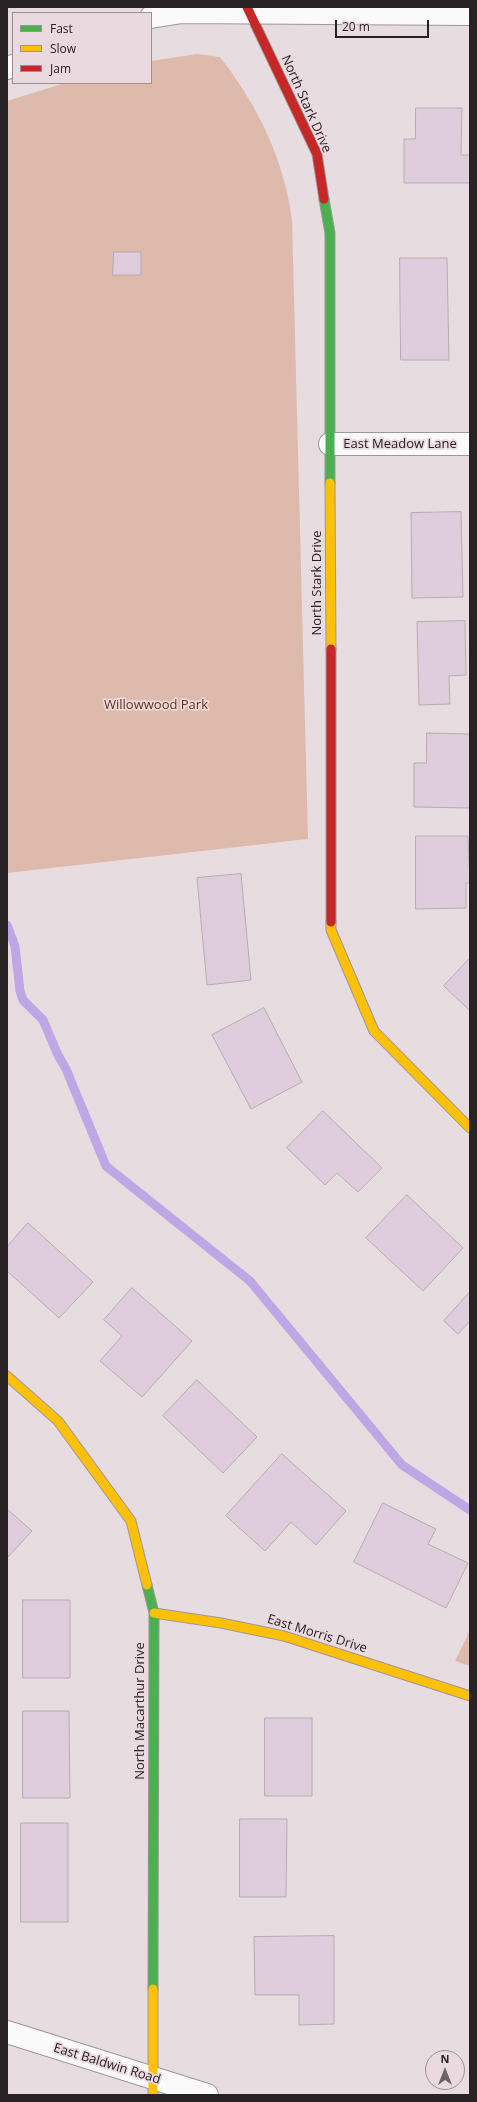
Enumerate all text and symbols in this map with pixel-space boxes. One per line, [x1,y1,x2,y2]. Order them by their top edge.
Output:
legend [12,12,152,84]
scale bar [337,12,431,38]
text: 20 m [342,18,370,35]
text: Fast [50,20,73,37]
text: Slow [50,40,76,57]
street label: North Stark Drive [277,53,335,155]
text: Jam [50,60,71,77]
street label: East Meadow Lane [343,436,457,452]
street label: North Stark Drive [309,530,325,636]
park label: Willowwood Park [104,697,208,713]
street label: East Morris Drive [265,1611,369,1657]
street label: North Macarthur Drive [132,1642,148,1780]
street label: East Baldwin Road [52,2040,162,2088]
north arrow [425,2050,465,2090]
text: N [441,2051,449,2066]

